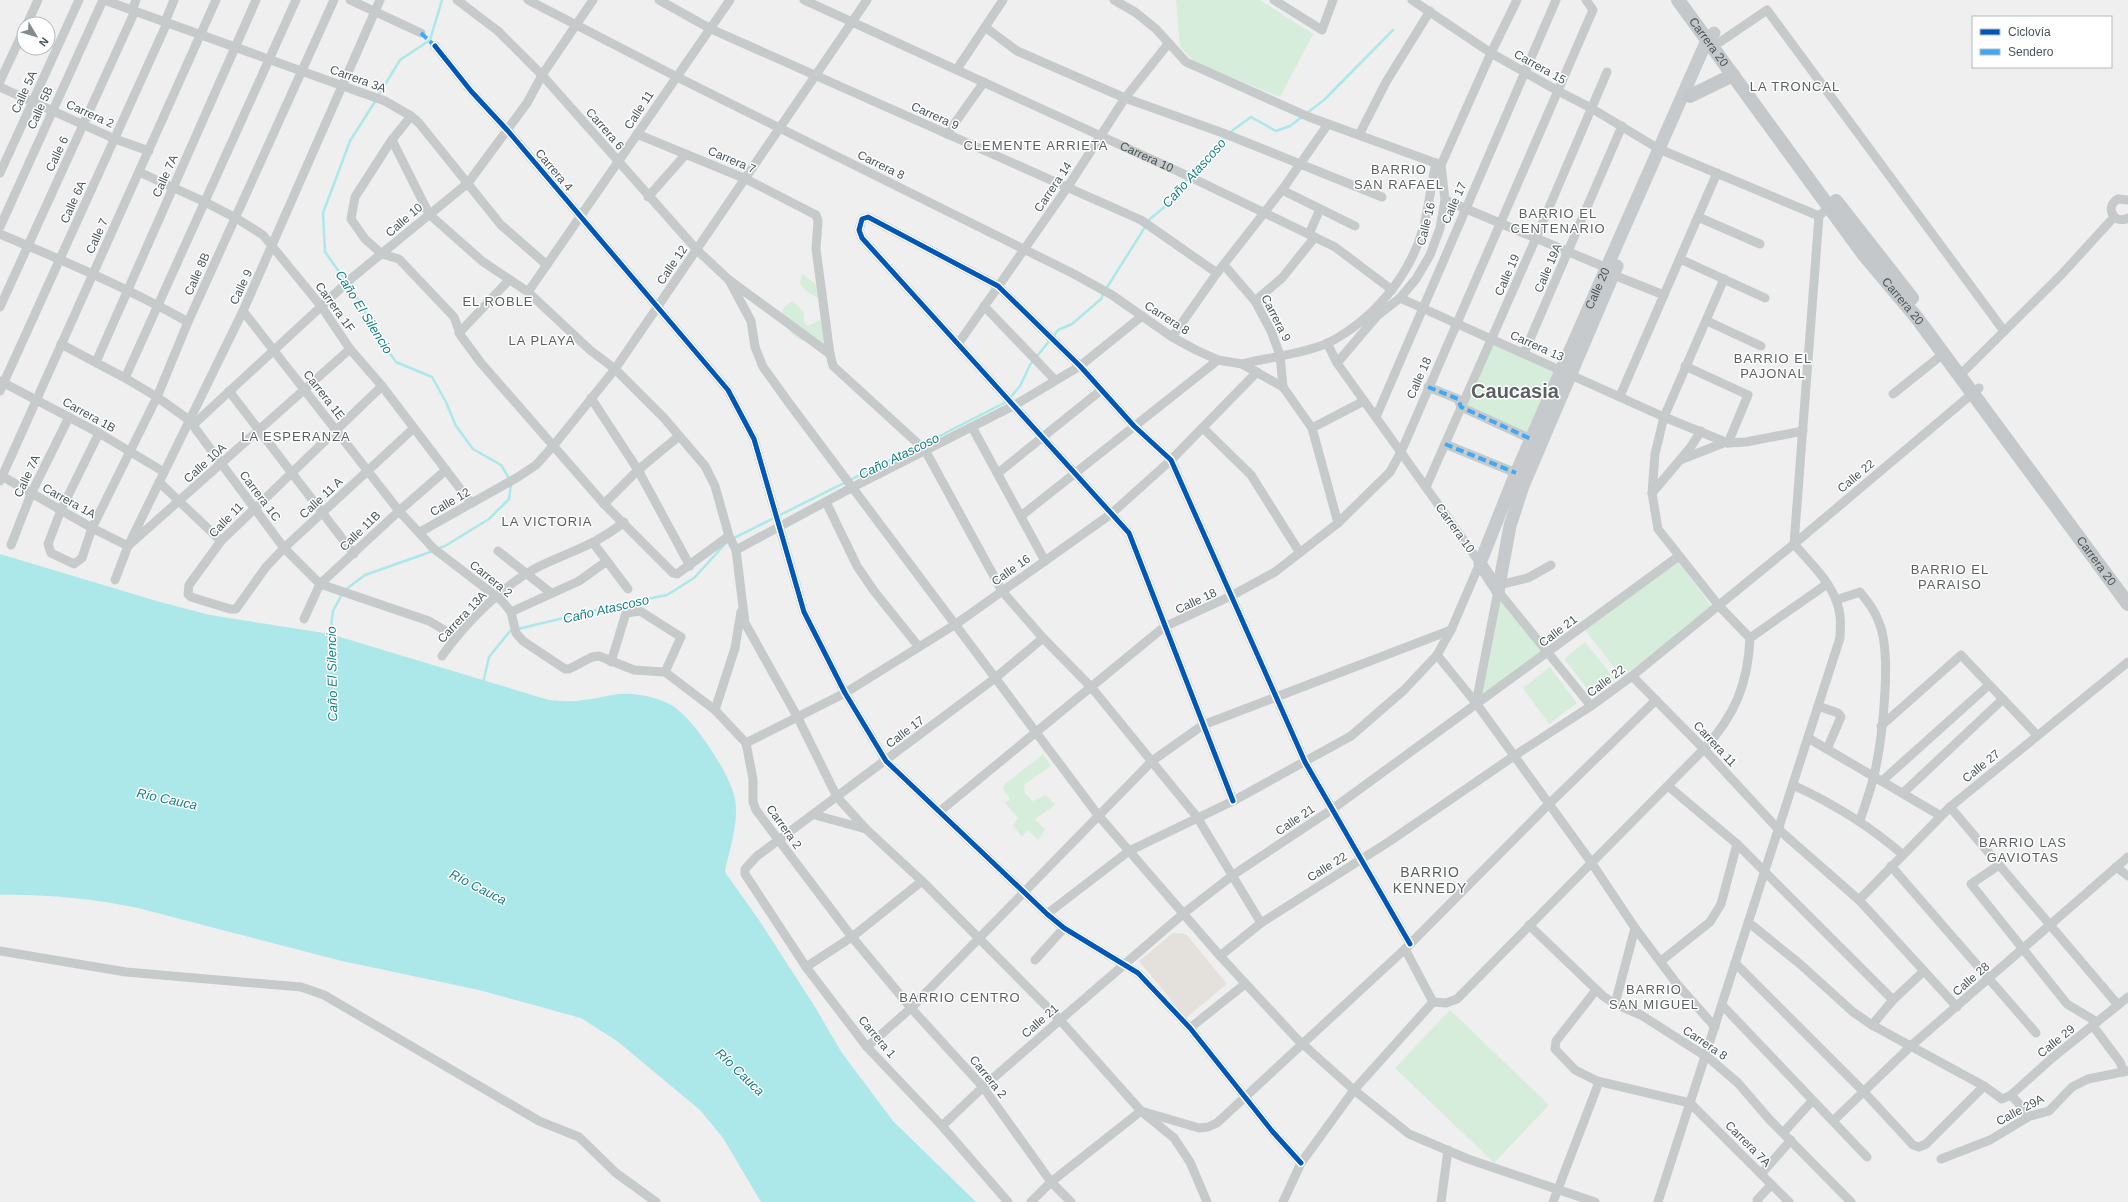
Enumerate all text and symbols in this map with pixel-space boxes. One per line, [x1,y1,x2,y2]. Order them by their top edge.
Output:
street label: Carrera 20 [1686,15,1731,70]
north arrow [16,16,56,56]
legend [1972,16,2112,68]
text: Ciclovía [2008,25,2051,39]
text: N [37,35,51,49]
text: Sendero [2008,45,2054,59]
street label: Carrera 15 [1512,47,1569,87]
street label: Carrera 3A [328,62,388,96]
street label: Calle 5A [8,68,40,116]
district label: LA TRONCAL [1750,79,1840,94]
street label: Calle 5B [24,84,56,132]
street label: Calle 11 [621,88,657,132]
street label: Carrera 2 [64,97,116,131]
street label: Carrera 9 [909,99,961,133]
street label: Carrera 6 [583,105,627,153]
street label: Calle 6 [43,134,71,174]
water label: Caño Atascoso [1159,135,1229,211]
district label: CLEMENTE ARRIETA [963,138,1109,153]
street label: Carrera 10 [1118,139,1176,175]
street label: Carrera 7 [706,144,758,176]
street label: Carrera 4 [532,146,576,194]
street label: Carrera 8 [855,148,907,183]
street label: Calle 7A [149,152,181,200]
street label: Carrera 14 [1031,159,1075,215]
district label: BARRIO SAN RAFAEL [1354,162,1444,192]
street label: Calle 6A [57,178,89,226]
street label: Calle 17 [1439,180,1469,226]
street label: Calle 10 [383,200,425,240]
street label: Calle 16 [1414,201,1438,247]
district label: BARRIO EL CENTENARIO [1510,206,1606,236]
street label: Calle 7 [83,216,111,256]
street label: Calle 19A [1531,241,1565,295]
street label: Calle 12 [654,243,690,287]
street label: Calle 8B [181,250,213,298]
street label: Calle 19 [1492,252,1522,298]
street label: Calle 20 [1582,265,1613,311]
street label: Calle 9 [227,267,255,307]
water label: Caño El Silencio [332,268,396,356]
street label: Carrera 20 [1879,275,1927,328]
street label: Carrera 1F [312,279,358,335]
street label: Carrera 9 [1258,292,1294,344]
district label: EL ROBLE [462,294,534,309]
street label: Carrera 8 [1142,298,1192,338]
street label: Carrera 13 [1508,328,1566,364]
district label: LA PLAYA [509,333,575,348]
district label: BARRIO EL PAJONAL [1734,351,1812,381]
street label: Calle 18 [1404,355,1434,401]
street label: Carrera 1E [300,368,348,422]
district label: Caucasia [1471,380,1560,402]
street label: Carrera 1B [60,395,118,435]
district label: LA ESPERANZA [241,429,351,444]
water label: Caño Atascoso [856,430,942,482]
street label: Calle 10A [181,440,229,486]
street label: Calle 7A [11,452,43,500]
street label: Calle 22 [1835,456,1878,496]
street label: Carrera 1C [237,468,284,524]
street label: Calle 11 A [297,475,345,521]
street label: Carrera 1A [40,481,98,521]
street label: Calle 12 [427,485,473,519]
street label: Calle 11 [206,499,246,540]
street label: Carrera 10 [1432,501,1478,556]
street label: Calle 11B [337,508,383,554]
district label: LA VICTORIA [502,514,592,529]
street label: Carrera 20 [2074,534,2119,589]
street label: Calle 16 [989,551,1033,588]
street label: Carrera 2 [467,558,515,601]
district label: BARRIO EL PARAISO [1911,562,1989,592]
street label: Calle 18 [1173,585,1219,617]
street label: Carrera 13A [435,588,489,646]
water label: Caño Atascoso [562,592,650,626]
street label: Calle 21 [1536,612,1580,650]
water label: Caño El Silencio [324,626,340,722]
street label: Calle 22 [1584,662,1628,700]
street label: Calle 17 [883,713,927,751]
street label: Carrera 11 [1691,719,1740,770]
street label: Calle 27 [1959,747,2003,785]
water label: Río Cauca [135,785,199,813]
street label: Carrera 2 [763,802,805,852]
street label: Calle 21 [1273,802,1317,838]
district label: BARRIO LAS GAVIOTAS [1979,835,2067,865]
street label: Calle 22 [1305,849,1350,885]
district label: BARRIO KENNEDY [1393,864,1467,896]
water label: Río Cauca [447,866,509,908]
street label: Calle 28 [1950,959,1992,999]
district label: BARRIO SAN MIGUEL [1609,982,1699,1012]
district label: BARRIO CENTRO [899,990,1021,1005]
street label: Calle 21 [1019,1001,1061,1041]
street label: Carrera 1 [855,1013,899,1061]
street label: Calle 29 [2034,1022,2078,1060]
street label: Carrera 8 [1680,1023,1730,1063]
water label: Río Cauca [713,1045,767,1099]
street label: Carrera 2 [967,1053,1010,1101]
street label: Calle 29A [1994,1092,2046,1128]
street label: Carrera 7A [1722,1118,1774,1170]

